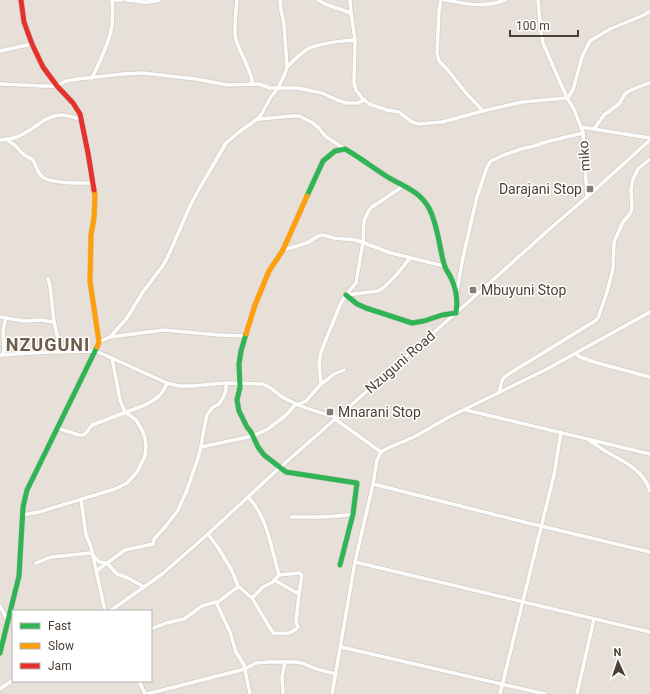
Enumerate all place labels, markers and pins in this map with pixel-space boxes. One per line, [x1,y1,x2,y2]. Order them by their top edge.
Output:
place label: Darajani Stop [499,181,582,197]
marker: Darajani Stop [585,184,595,194]
place label: Mbuyuni Stop [481,282,566,298]
marker: Mbuyuni Stop [468,285,478,295]
place label: Mnarani Stop [338,404,421,420]
marker: Mnarani Stop [325,407,335,417]

